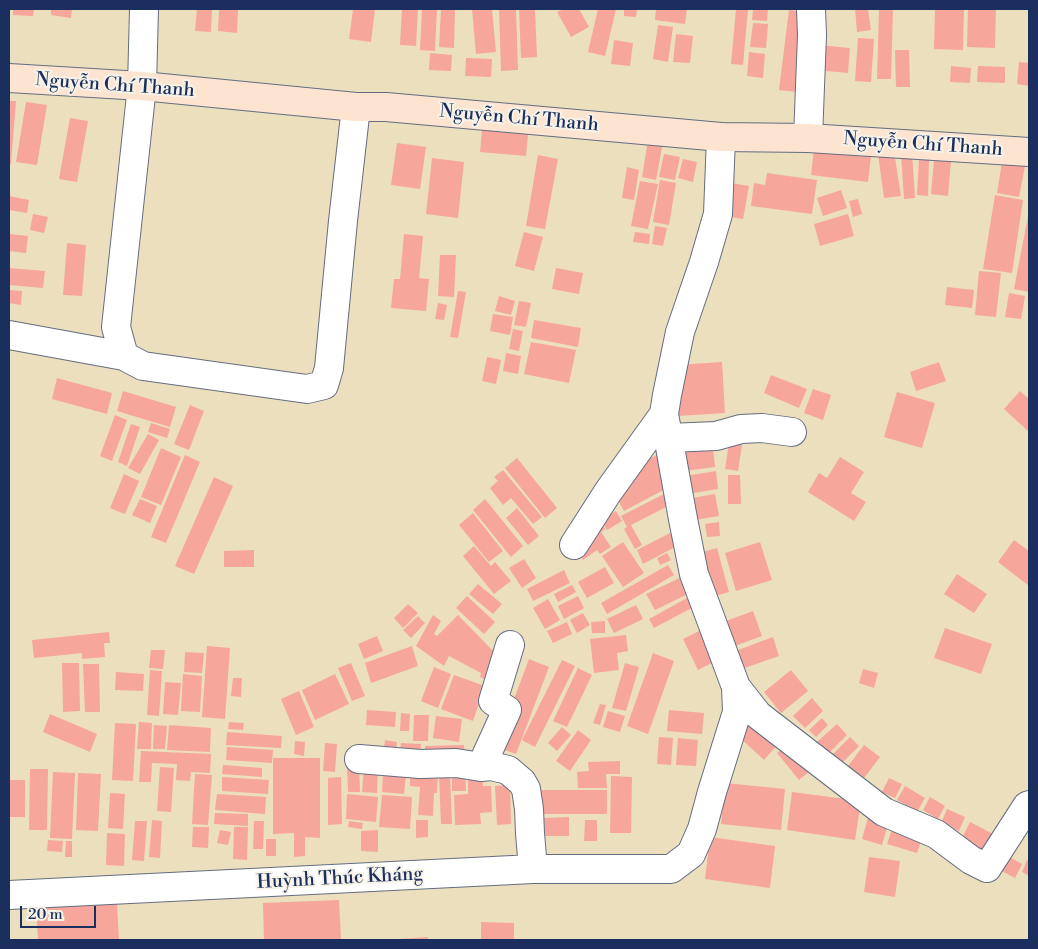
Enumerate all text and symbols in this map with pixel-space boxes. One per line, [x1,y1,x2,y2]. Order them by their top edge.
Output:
street label: Nguyễn Chí Thanh [35,69,195,103]
street label: Nguyễn Chí Thanh [438,101,600,137]
street label: Nguyễn Chí Thanh [843,128,1003,162]
street label: Huỳnh Thúc Kháng [256,863,424,895]
scale bar [22,896,99,928]
text: 20 m [28,905,63,924]

